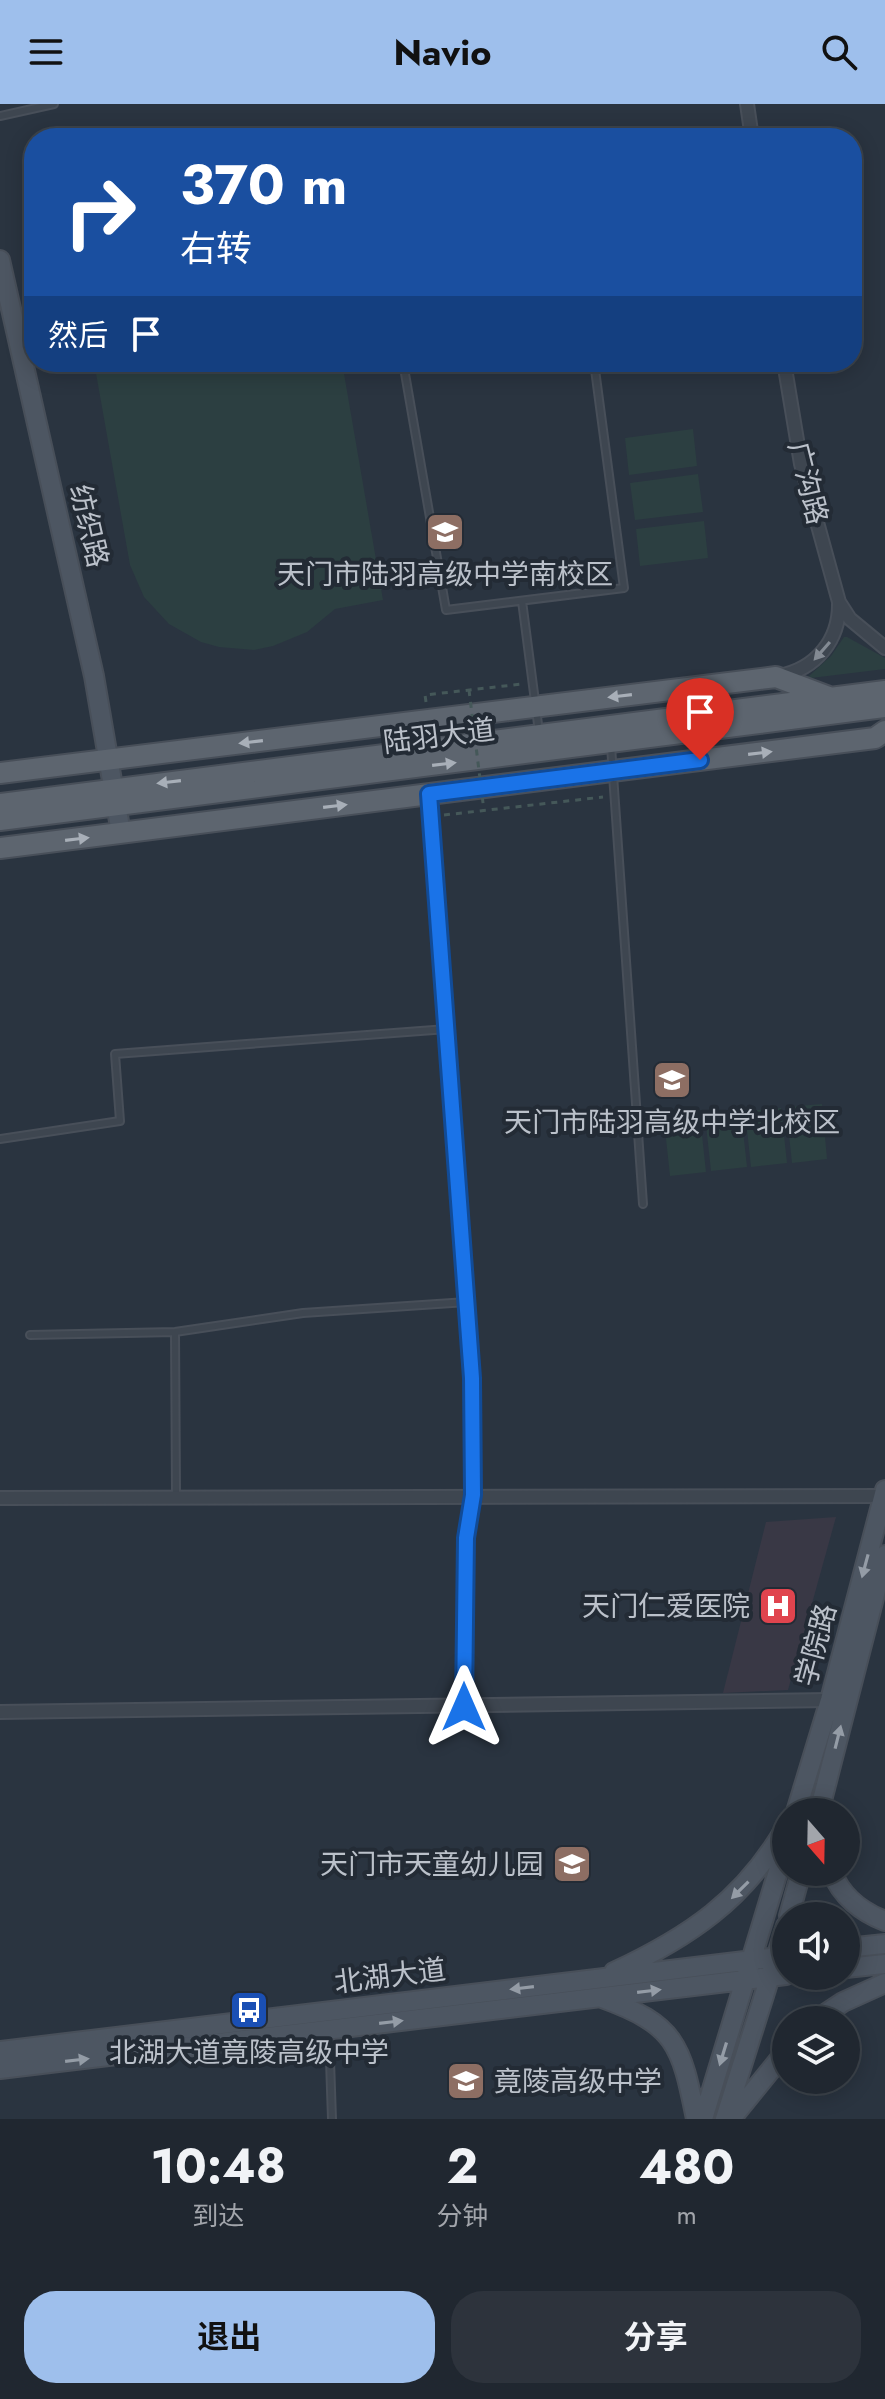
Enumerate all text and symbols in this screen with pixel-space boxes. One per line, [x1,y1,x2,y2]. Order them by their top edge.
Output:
text: Navio [394,26,491,78]
icon: menu [24,30,68,74]
icon: search [817,30,861,74]
text: 370 m [180,144,348,225]
icon: right [48,160,152,264]
text: 右转 [180,222,252,274]
icon: arrive [124,312,168,356]
text: 然后 [48,314,108,357]
street label: 广沟路 [778,437,838,529]
street label: 纺织路 [60,480,118,572]
school or university icon: 天门市陆羽高级中学南校区 [424,511,466,553]
place label: 天门市陆羽高级中学南校区 [277,554,613,595]
one-way arrow [813,641,831,661]
pin [666,678,734,760]
one-way arrow [607,690,632,703]
icon: arrive [678,690,722,734]
street label: 陆羽大道 [381,709,497,763]
one-way arrow [238,736,263,749]
one-way arrow [748,746,773,759]
one-way arrow [431,757,456,770]
one-way arrow [156,776,181,789]
one-way arrow [323,799,348,812]
one-way arrow [65,832,90,845]
school or university icon: 天门市陆羽高级中学北校区 [651,1059,693,1101]
place label: 天门市陆羽高级中学北校区 [504,1102,840,1143]
one-way arrow [859,1553,871,1578]
hospital icon: 天门仁爱医院 [757,1585,799,1627]
place label: 天门仁爱医院 [582,1586,750,1627]
street label: 学院路 [785,1599,847,1691]
position arrow [422,1665,506,1749]
one-way arrow [833,1724,845,1749]
north arrow [772,1798,860,1886]
map controls [772,1798,860,2094]
school or university icon: 天门市天童幼儿园 [551,1843,593,1885]
place label: 天门市天童幼儿园 [320,1844,544,1885]
one-way arrow [731,1880,750,1899]
button: sound [772,1902,860,1990]
street label: 北湖大道 [332,1949,448,2003]
one-way arrow [509,1982,534,1995]
one-way arrow [637,1984,662,1997]
bus stop icon: 北湖大道竟陵高级中学 [228,1989,270,2031]
button: layers [772,2006,860,2094]
one-way arrow [379,2015,404,2028]
place label: 北湖大道竟陵高级中学 [109,2032,389,2073]
one-way arrow [716,2042,728,2066]
one-way arrow [65,2053,90,2066]
school or university icon: 竟陵高级中学 [445,2060,487,2102]
place label: 竟陵高级中学 [494,2061,662,2102]
text: 10:48 [151,2132,286,2201]
text: 2 [447,2132,478,2201]
text: 480 [639,2133,734,2202]
text: m [677,2196,697,2234]
text: 到达 [192,2197,244,2235]
text: 分钟 [436,2197,488,2235]
button: 退出 [24,2291,435,2383]
button: 分享 [451,2291,861,2383]

